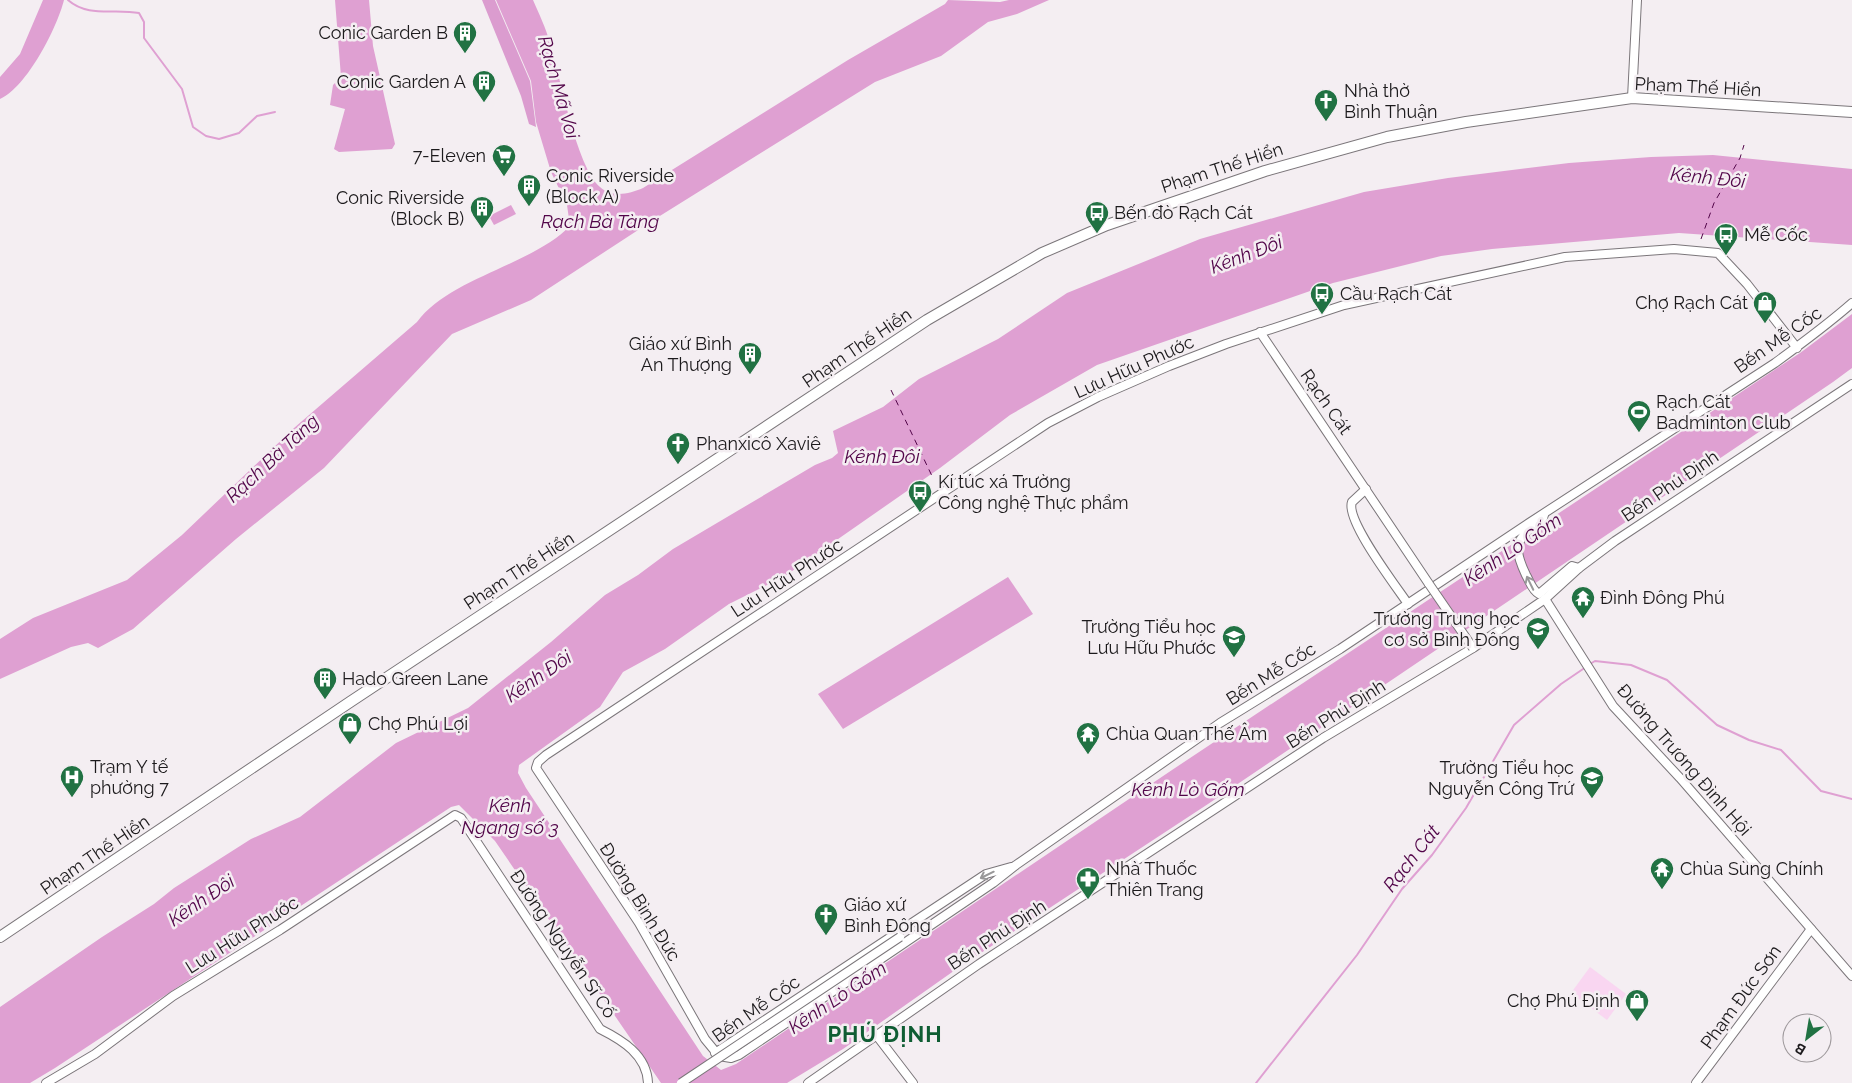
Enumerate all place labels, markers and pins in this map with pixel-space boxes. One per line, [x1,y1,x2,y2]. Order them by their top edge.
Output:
building icon: Conic Garden B [452,20,478,54]
place label: Conic Garden B [318,22,448,43]
building icon: Conic Garden A [471,69,497,103]
place label: Conic Garden A [337,71,466,92]
place label: Nhà thờ Bình Thuận [1344,80,1437,122]
church icon: Nhà thờ Bình Thuận [1313,88,1339,122]
supermarket icon: 7-Eleven [491,143,517,177]
place label: 7-Eleven [413,145,486,166]
place label: Conic Riverside (Block A) [546,165,675,207]
building icon: Conic Riverside (Block A) [516,173,542,207]
place label: Conic Riverside (Block B) [336,187,464,229]
building icon: Conic Riverside (Block B) [469,195,495,229]
bus stop icon: Bến đò Rạch Cát [1084,200,1110,234]
place label: Bến đò Rạch Cát [1114,202,1253,223]
bus stop icon: Mễ Cốc [1713,222,1739,256]
place label: Mễ Cốc [1744,224,1808,245]
bus stop icon: Cầu Rạch Cát [1309,281,1335,315]
place label: Cầu Rạch Cát [1340,283,1452,304]
shop icon: Chợ Rạch Cát [1752,290,1778,324]
place label: Chợ Rạch Cát [1635,292,1748,313]
place label: Giáo xứ Bình An Thượng [629,333,732,375]
building icon: Giáo xứ Bình An Thượng [737,341,763,375]
place label: Rạch Cát Badminton Club [1656,391,1791,433]
sports icon: Rạch Cát Badminton Club [1626,399,1652,433]
church icon: Phanxicô Xaviê [665,431,691,465]
place label: Phanxicô Xaviê [696,433,821,454]
place label: Kí túc xá Trường Công nghệ Thực phẩm [938,471,1129,513]
bus stop icon: Kí túc xá Trường Công nghệ Thực phẩm [907,479,933,513]
temple icon: Đình Đông Phú [1570,585,1596,619]
place label: Đình Đông Phú [1600,587,1725,608]
place label: Trường Trung học cơ sở Bình Đông [1374,608,1520,650]
place label: Trường Tiểu học Lưu Hữu Phước [1081,616,1216,658]
school or university icon: Trường Trung học cơ sở Bình Đông [1525,616,1551,650]
school or university icon: Trường Tiểu học Lưu Hữu Phước [1221,624,1247,658]
building icon: Hado Green Lane [312,666,338,700]
place label: Hado Green Lane [342,668,488,689]
shop icon: Chợ Phú Lợi [337,711,363,745]
place label: Chợ Phú Lợi [368,713,468,734]
temple icon: Chùa Quan Thế Âm [1075,721,1101,755]
place label: Chùa Quan Thế Âm [1106,722,1267,744]
place label: Trạm Y tế phường 7 [90,756,169,798]
place label: Trường Tiểu học Nguyễn Công Trứ [1428,757,1575,799]
hospital icon: Trạm Y tế phường 7 [59,764,85,798]
school or university icon: Trường Tiểu học Nguyễn Công Trứ [1579,765,1605,799]
temple icon: Chùa Sùng Chính [1649,856,1675,890]
place label: Nhà Thuốc Thiên Trang [1106,858,1204,900]
place label: Chùa Sùng Chính [1680,858,1824,879]
pharmacy icon: Nhà Thuốc Thiên Trang [1075,866,1101,900]
place label: Giáo xứ Bình Đông [844,894,931,936]
church icon: Giáo xứ Bình Đông [813,902,839,936]
shop icon: Chợ Phú Định [1624,988,1650,1022]
place label: Chợ Phú Định [1507,990,1620,1011]

